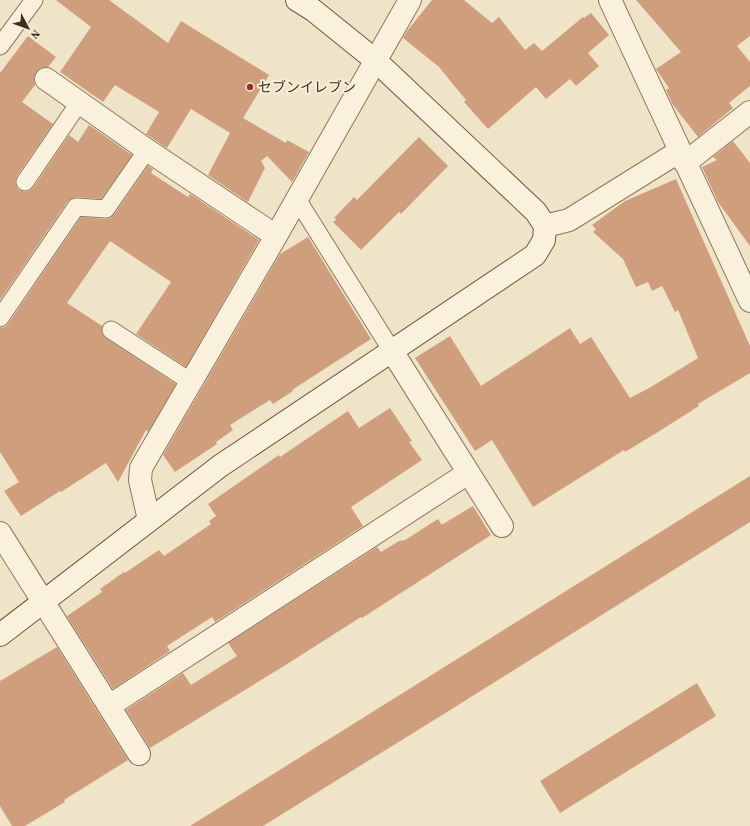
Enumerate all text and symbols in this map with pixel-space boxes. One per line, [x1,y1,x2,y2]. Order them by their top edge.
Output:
north arrow [8,8,48,48]
text: N [27,26,43,42]
place label: セブンイレブン [258,77,356,97]
marker: セブンイレブン [245,82,255,92]

